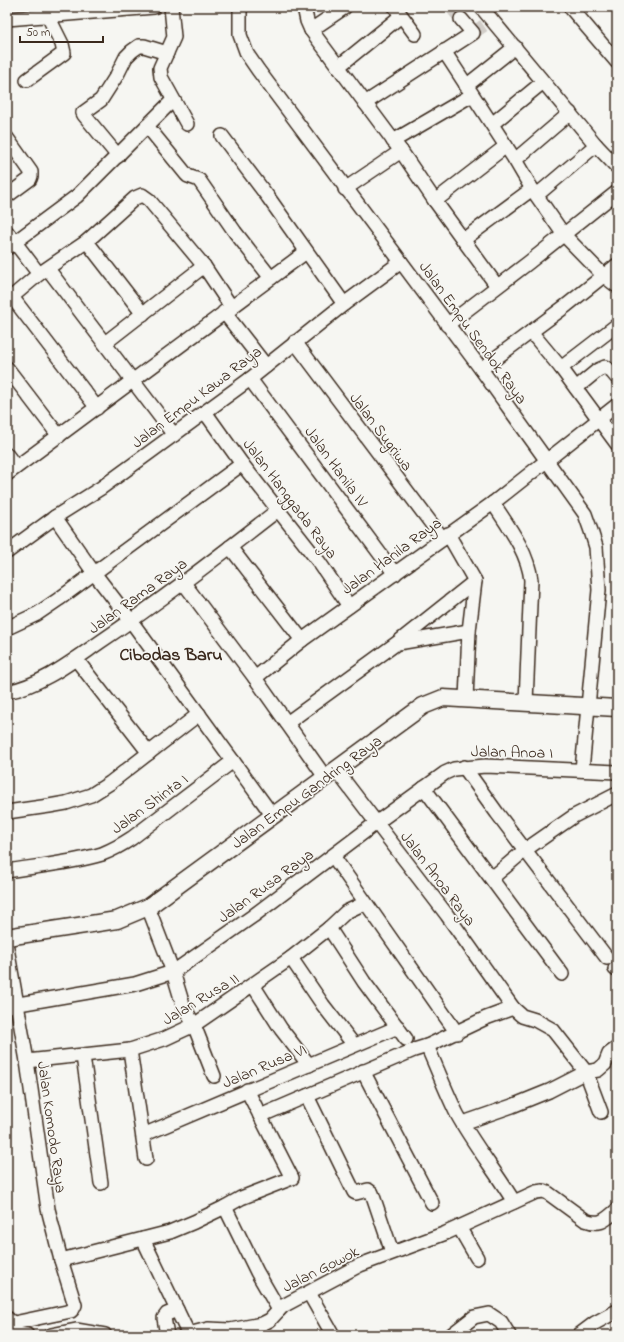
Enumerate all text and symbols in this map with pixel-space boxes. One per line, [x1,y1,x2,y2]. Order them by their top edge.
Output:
scale bar [20,18,103,44]
text: 50 m [26,24,50,42]
street label: Jalan Empu Sendok Raya [412,257,533,410]
street label: Jalan Empu Kawa Raya [127,340,268,455]
street label: Jalan Sugriwa [343,388,418,477]
street label: Jalan Hanila IV [298,422,373,513]
street label: Jalan Hanggada Raya [236,434,343,564]
street label: Jalan Hanila Raya [337,512,447,601]
street label: Jalan Rama Raya [84,552,193,641]
district label: Cibodas Baru [119,643,223,669]
street label: Jalan Empu Gandring Raya [227,730,387,856]
street label: Jalan Anoa I [471,740,553,766]
street label: Jalan Shinta I [107,768,194,841]
street label: Jalan Anoa Raya [394,827,481,932]
street label: Jalan Rusa Raya [213,844,319,930]
street label: Jalan Rusa II [158,967,244,1032]
street label: Jalan Rusa VI [219,1038,311,1095]
street label: Jalan Komodo Raya [30,1060,72,1195]
street label: Jalan Gowok [278,1240,364,1299]

